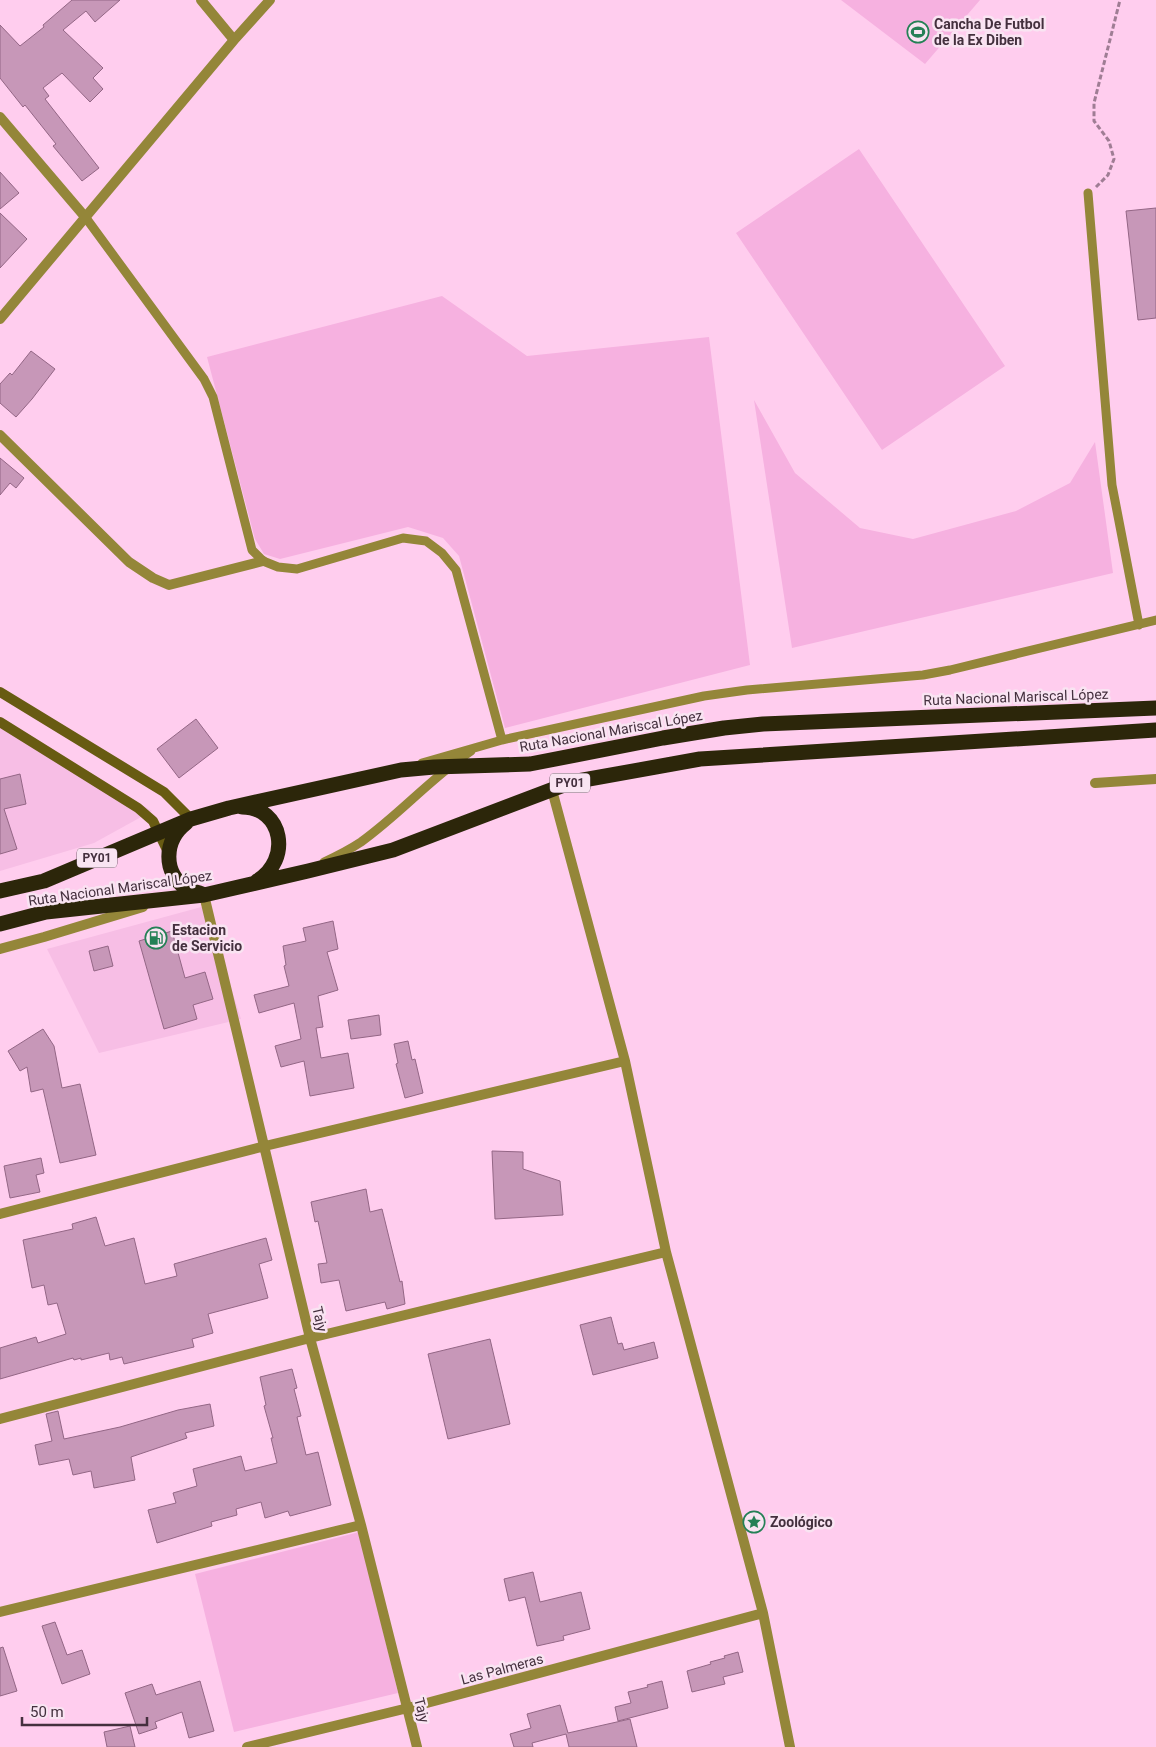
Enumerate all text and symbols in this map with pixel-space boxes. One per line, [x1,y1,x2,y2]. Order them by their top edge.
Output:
place label: Cancha De Futbol de la Ex Diben [934,16,1044,48]
sports icon: Cancha De Futbol de la Ex Diben [906,20,930,44]
street label: Ruta Nacional Mariscal López [923,686,1109,708]
street label: Ruta Nacional Mariscal López [518,707,704,755]
road number: PY01 [550,774,590,792]
road number: PY01 [77,848,117,868]
street label: Ruta Nacional Mariscal López [27,867,213,909]
place label: Estacion de Servicio [172,922,242,954]
fuel station icon: Estacion de Servicio [144,926,168,950]
street label: Tajy [309,1305,331,1333]
place icon: Zoológico [742,1510,766,1534]
place label: Zoológico [770,1514,833,1530]
street label: Las Palmeras [459,1650,545,1688]
scale bar [22,1694,148,1726]
street label: Tajy [411,1696,433,1725]
text: 50 m [30,1703,64,1721]

